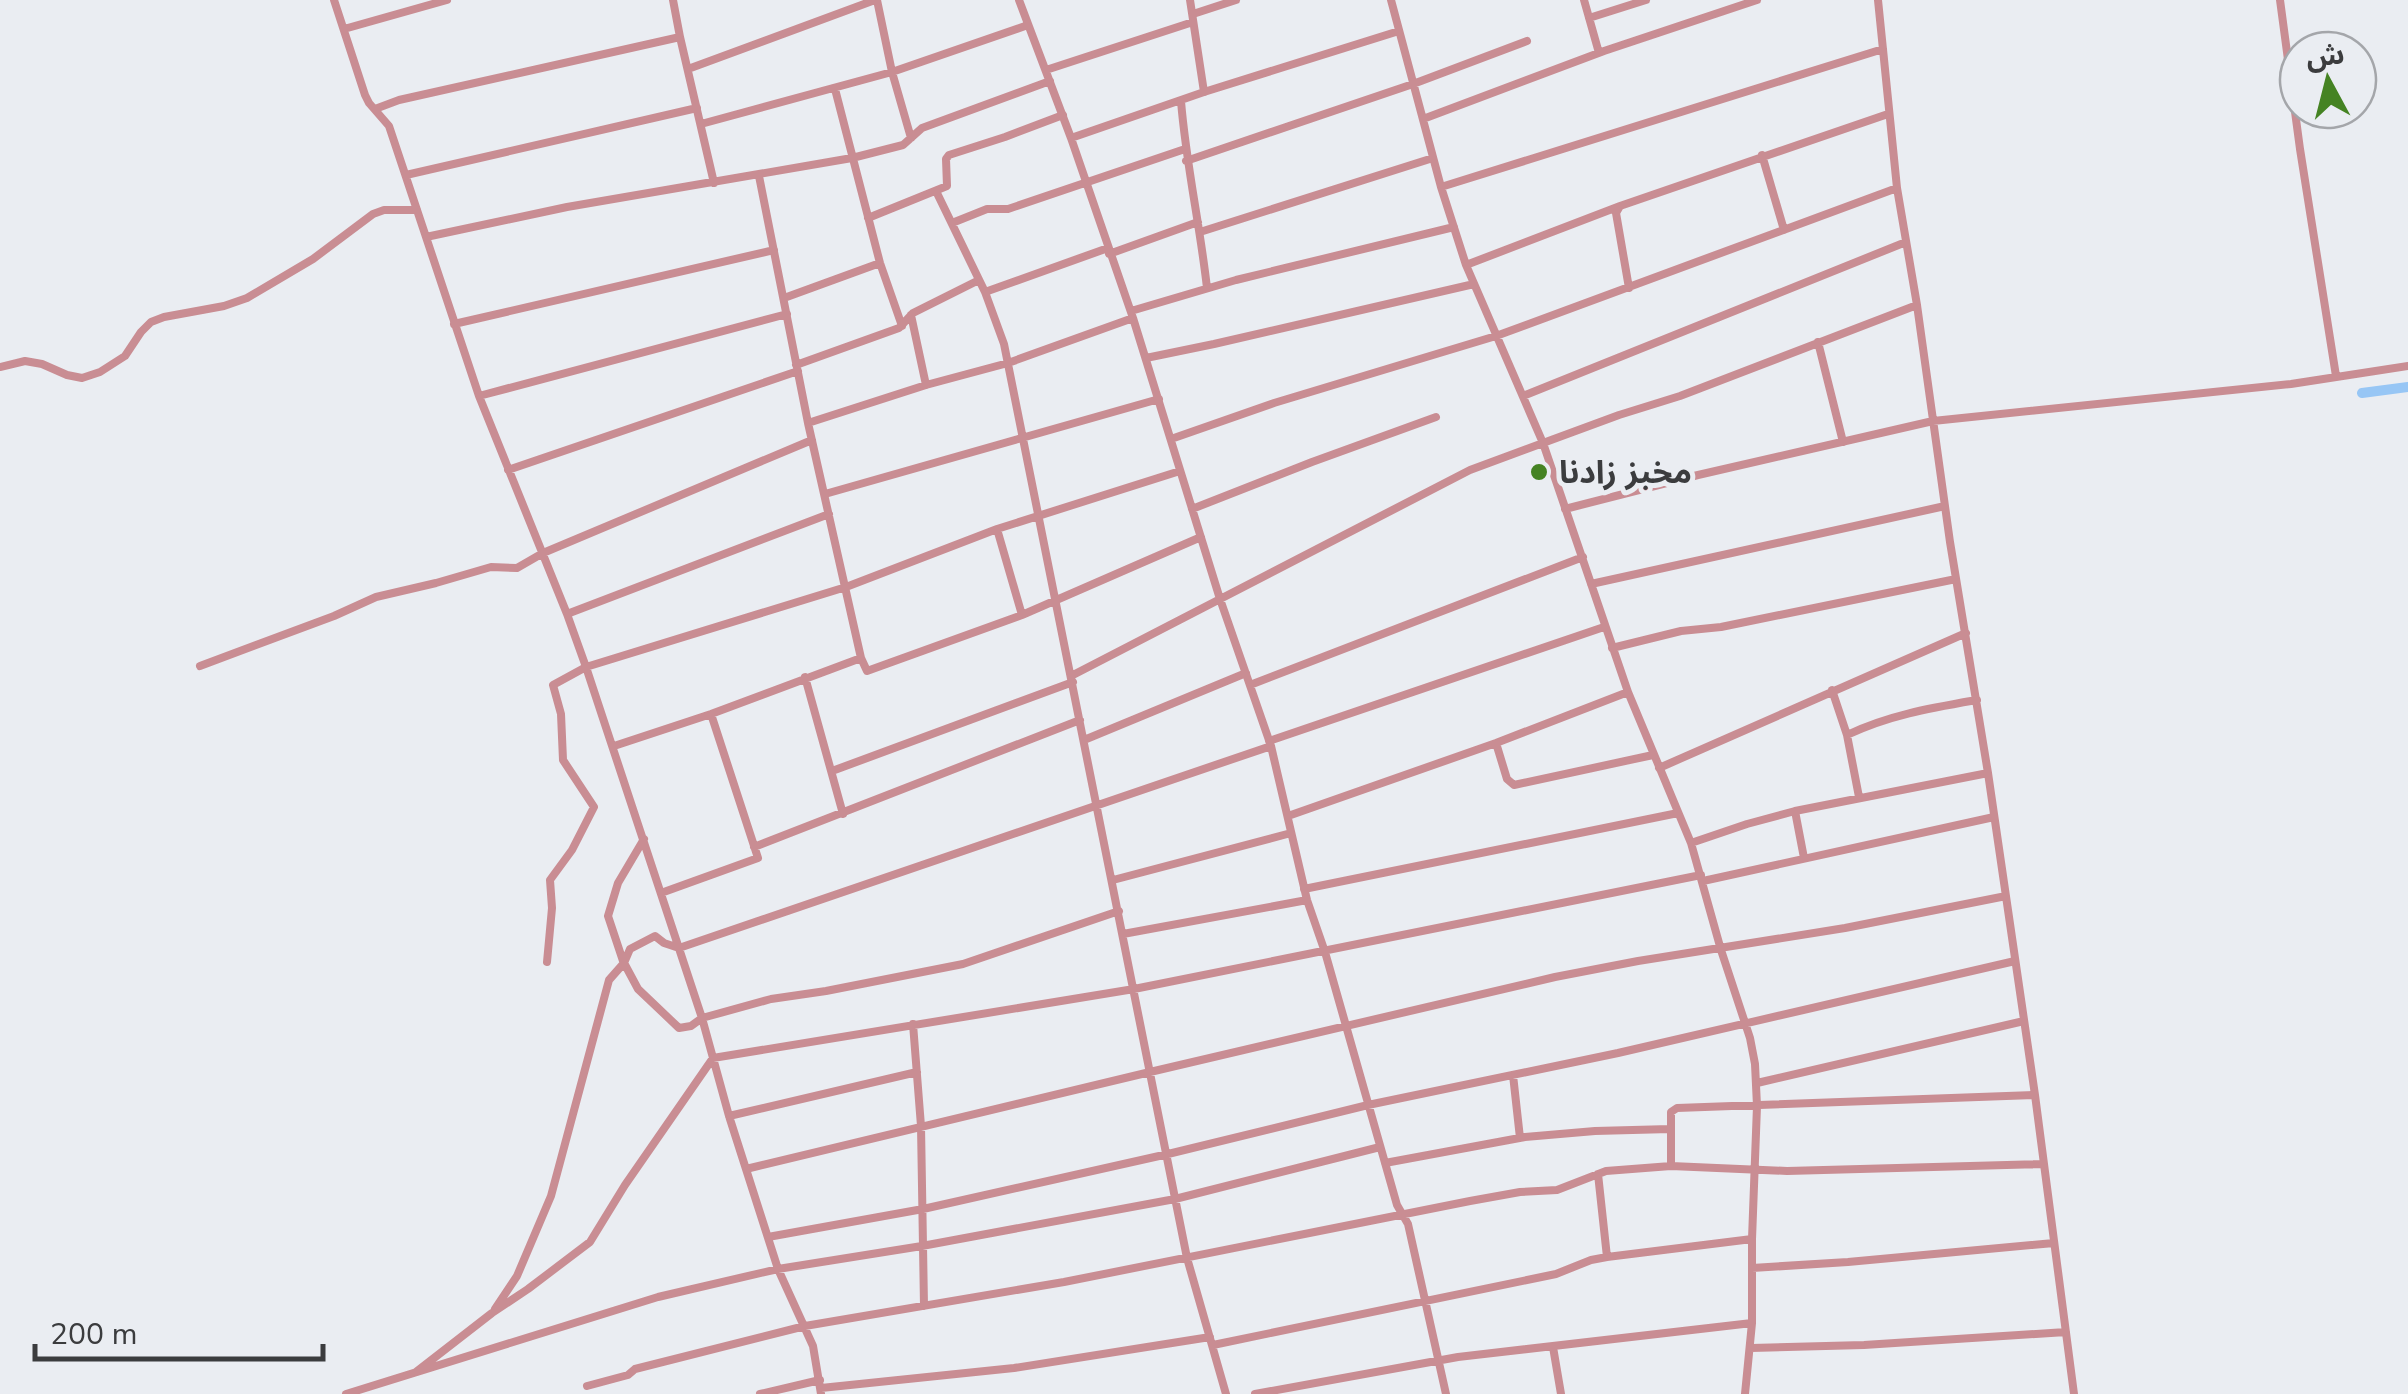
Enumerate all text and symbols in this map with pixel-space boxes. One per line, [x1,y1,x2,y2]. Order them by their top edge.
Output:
north arrow [2278,30,2378,130]
text: ش [2304,35,2346,77]
place label: مخبز زادنا [1559,451,1692,494]
marker: مخبز زادنا [1528,461,1550,483]
scale bar [35,1299,322,1361]
text: 200 m [50,1314,137,1355]

